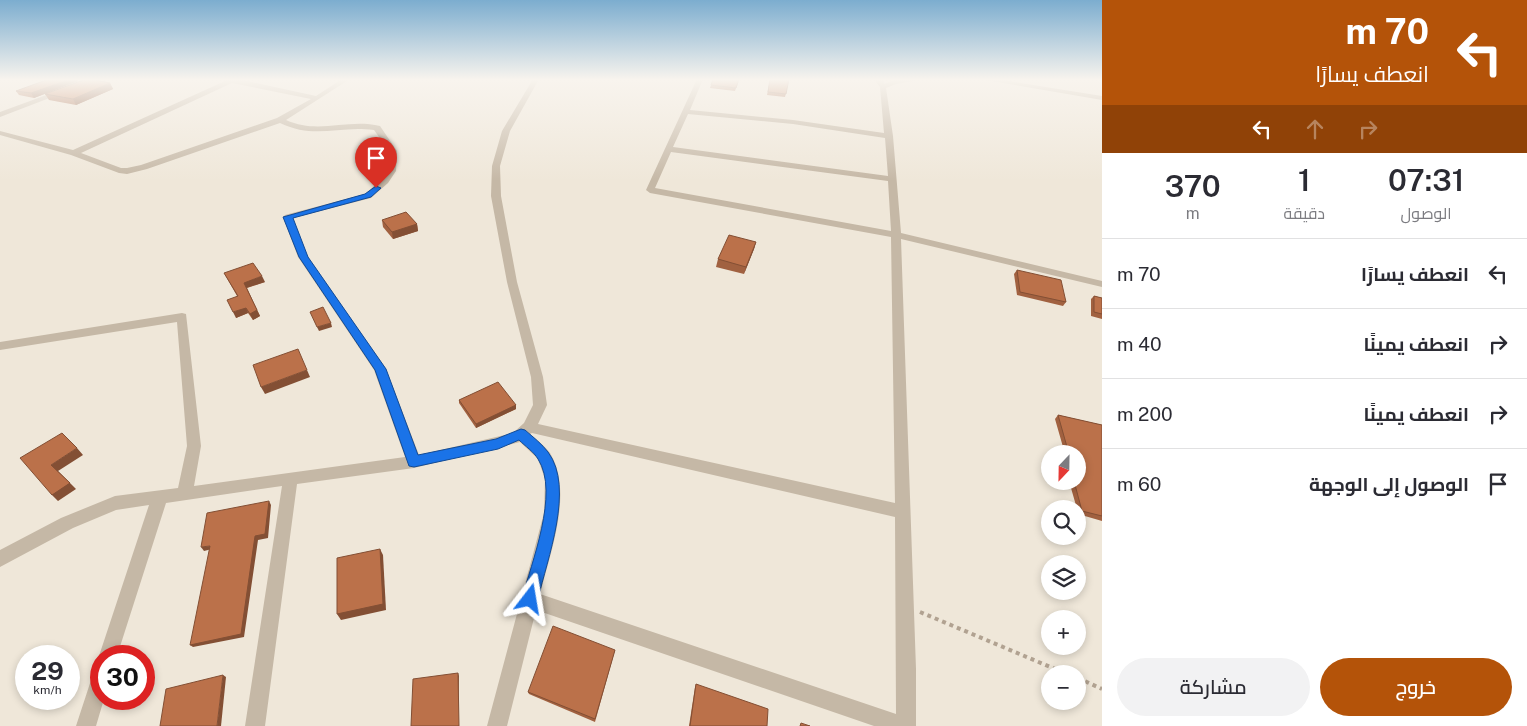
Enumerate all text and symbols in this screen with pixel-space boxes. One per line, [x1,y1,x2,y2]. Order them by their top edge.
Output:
text: 70 m [1346,11,1429,52]
icon: left [1447,20,1512,85]
text: انعطف يسارًا [1315,61,1429,87]
icon: left [1248,115,1276,143]
icon: ahead [1301,115,1329,143]
icon: right [1354,115,1382,143]
pin [355,137,397,188]
icon: arrive [362,144,390,172]
text: 1 [1298,162,1311,198]
text: 07:31 [1388,162,1464,198]
text: 370 [1165,168,1221,204]
text: m [1186,204,1200,223]
text: دقيقة [1283,204,1325,223]
text: الوصول [1401,204,1452,223]
icon: left [1484,260,1512,288]
text: 70 m [1117,263,1161,285]
text: انعطف يسارًا [1361,263,1469,285]
icon: right [1484,330,1512,358]
text: 40 m [1117,333,1162,355]
text: انعطف يمينًا [1363,333,1469,355]
icon: right [1484,400,1512,428]
text: 200 m [1117,403,1173,425]
text: انعطف يمينًا [1363,403,1469,425]
north arrow [1041,445,1086,490]
map controls [1041,445,1086,710]
icon: arrive [1484,470,1512,498]
text: 60 m [1117,473,1161,495]
text: الوصول إلى الوجهة [1309,473,1469,495]
button: search [1041,500,1086,545]
button: layers [1041,555,1086,600]
position arrow [503,572,555,624]
button: + [1041,610,1086,655]
speed limit sign: 30 [90,645,155,710]
text: 29 [31,656,64,686]
button: مشاركة [1117,658,1310,716]
button: خروج [1320,658,1512,716]
button: − [1041,665,1086,710]
text: km/h [33,683,62,697]

